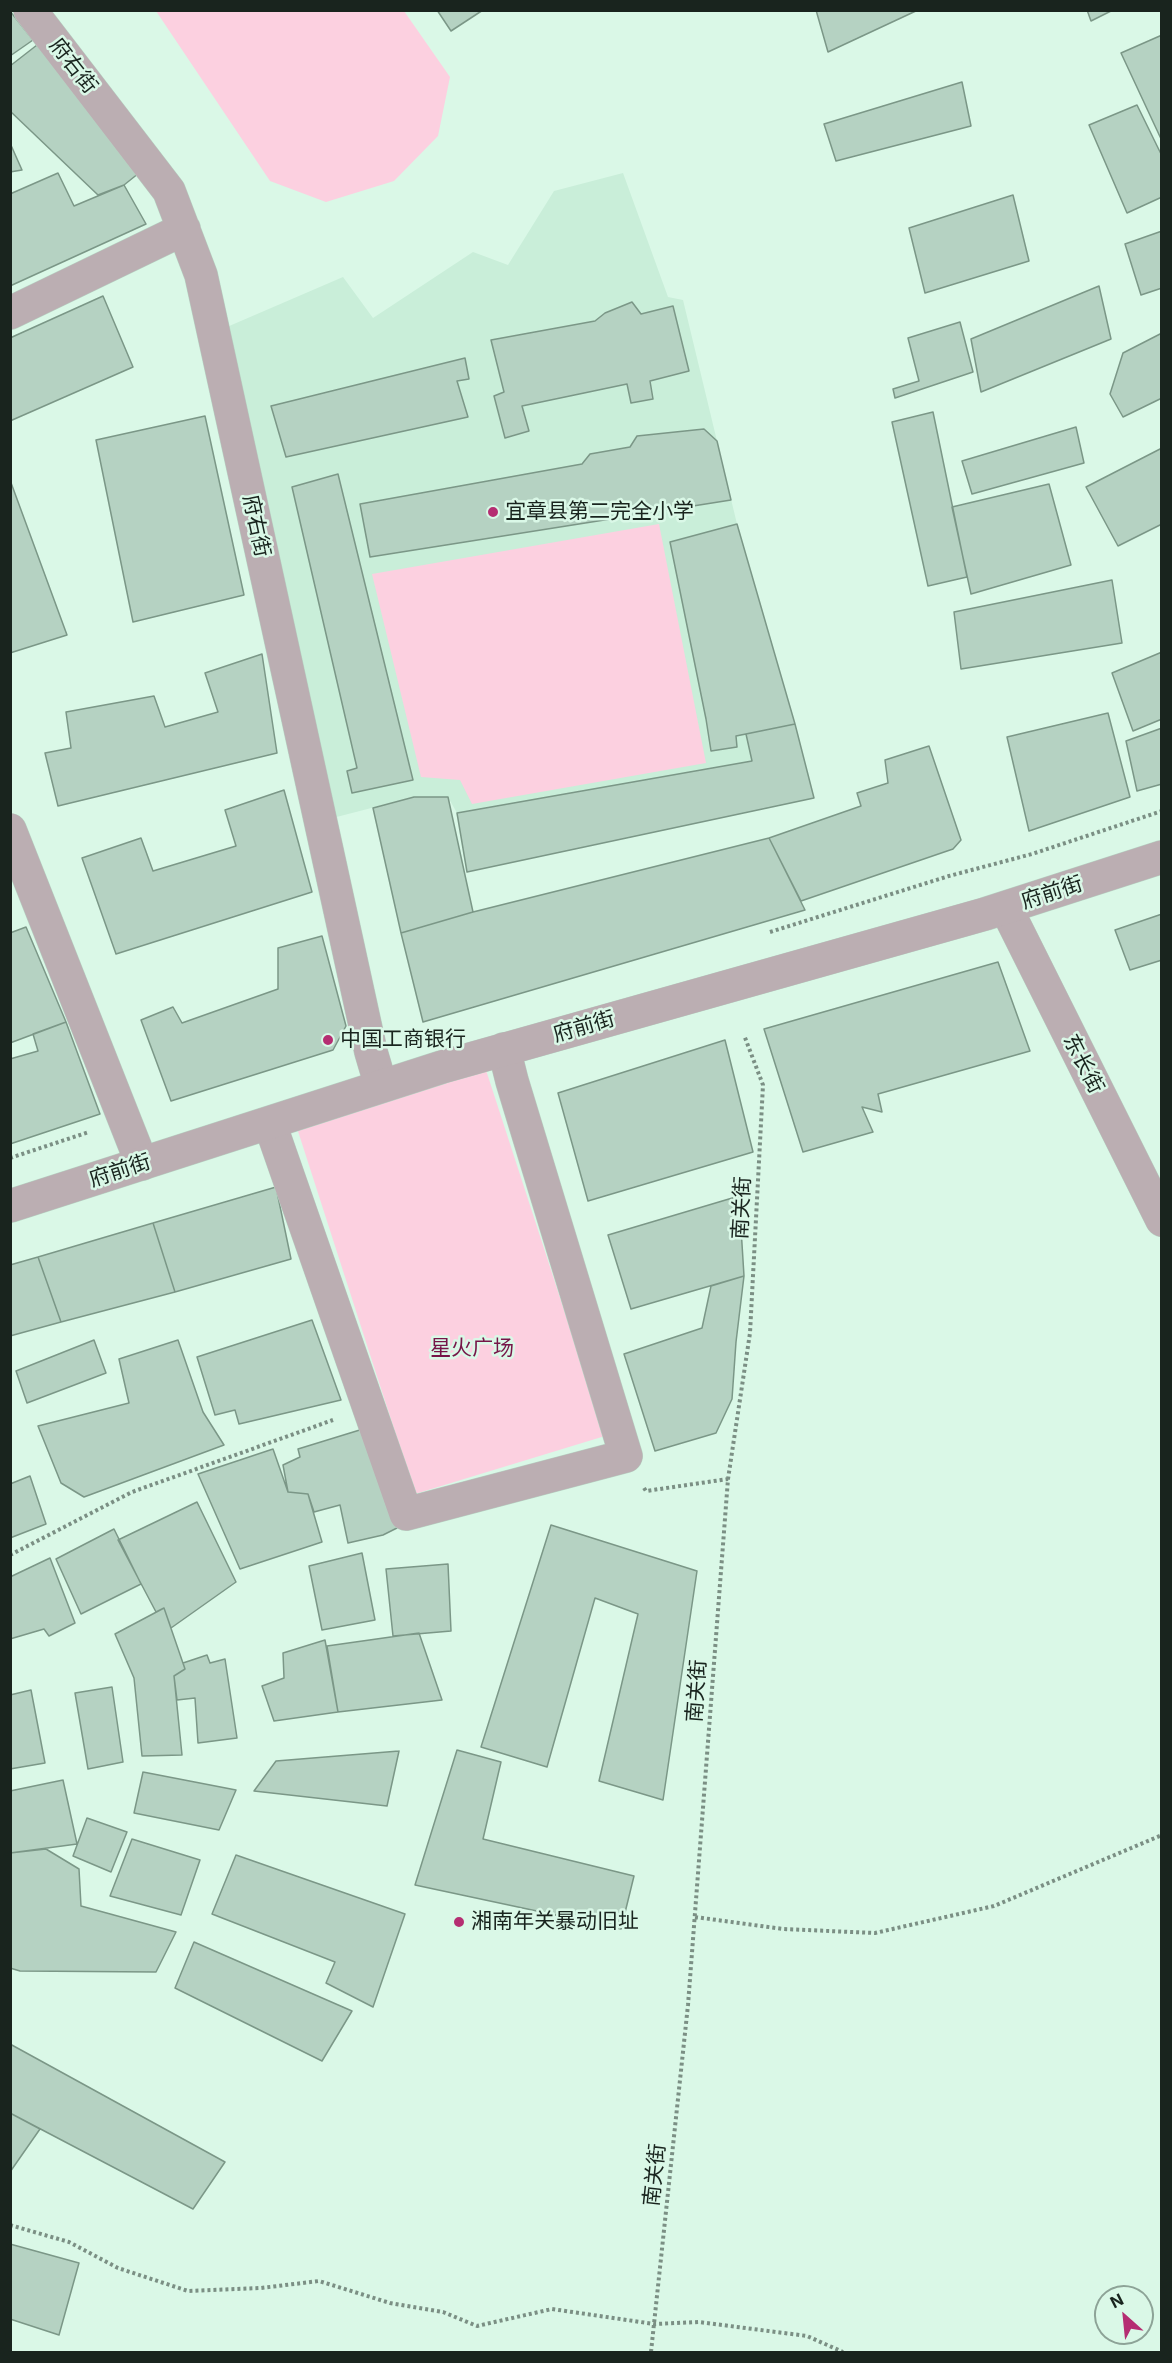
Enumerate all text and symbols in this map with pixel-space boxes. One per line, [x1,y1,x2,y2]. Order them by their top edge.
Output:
street label: 府右街 [44,33,102,99]
street label: 府右街 [237,493,275,559]
place label: 宜章县第二完全小学 [505,499,694,525]
marker: 宜章县第二完全小学 [486,505,500,519]
street label: 府前街 [1018,871,1086,915]
street label: 府前街 [550,1006,618,1048]
place label: 中国工商银行 [340,1027,466,1053]
street label: 东长街 [1057,1030,1109,1098]
marker: 中国工商银行 [321,1033,335,1047]
street label: 府前街 [86,1149,154,1193]
street label: 南关街 [728,1176,756,1240]
park label: 星火广场 [430,1336,514,1362]
street label: 南关街 [682,1659,712,1723]
place label: 湘南年关暴动旧址 [471,1909,639,1935]
marker: 湘南年关暴动旧址 [452,1915,466,1929]
street label: 南关街 [639,2142,671,2208]
north arrow [1094,2285,1154,2345]
text: N [1107,2289,1127,2312]

